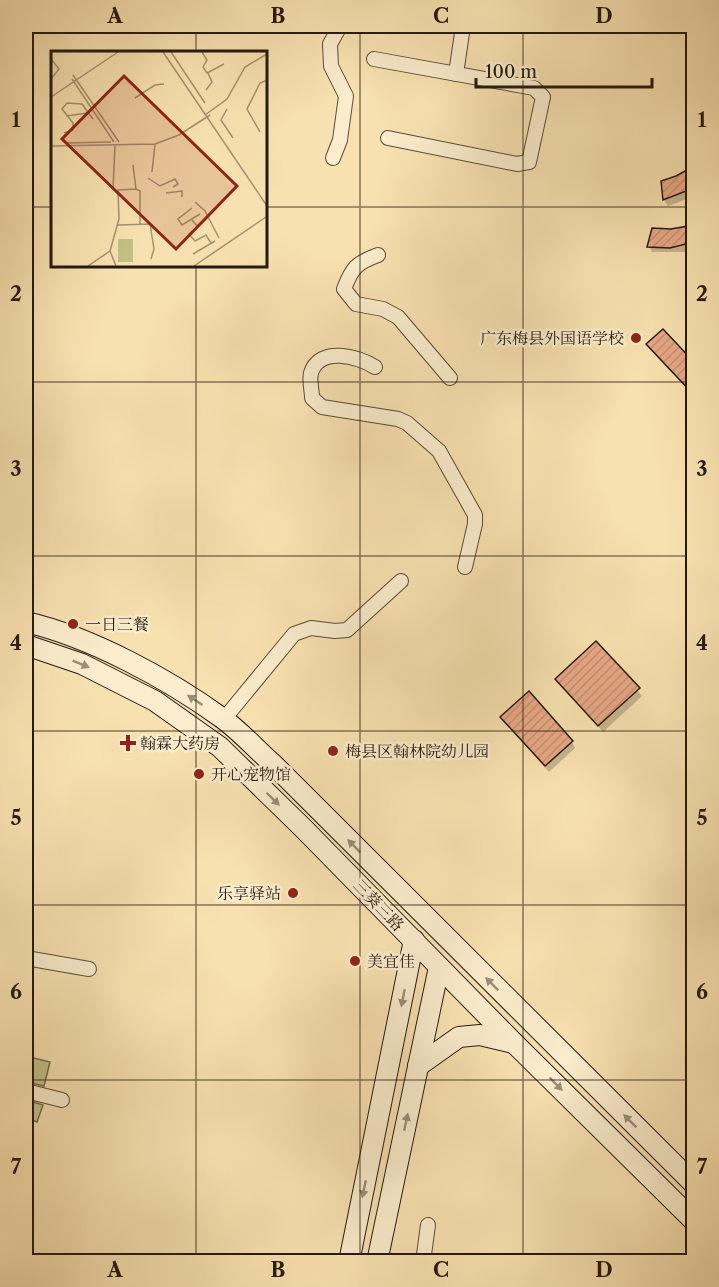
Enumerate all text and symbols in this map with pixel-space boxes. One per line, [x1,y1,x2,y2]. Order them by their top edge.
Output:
text: A [106,4,123,28]
text: B [271,4,286,28]
text: C [433,4,449,28]
text: D [595,4,613,28]
inset map [51,51,267,267]
scale bar [476,51,652,89]
text: 100 m [485,61,537,83]
text: 1 [12,108,21,132]
text: 1 [698,108,707,132]
text: 2 [10,282,22,306]
text: 2 [696,282,708,306]
place label: 广东梅县外国语学校 [480,328,624,348]
marker: 广东梅县外国语学校 [629,331,643,345]
text: 3 [10,457,22,481]
text: 3 [696,457,708,481]
place label: 一日三餐 [85,614,149,634]
marker: 一日三餐 [66,617,80,631]
text: 4 [10,631,22,655]
text: 4 [696,631,708,655]
one-way arrow [72,659,90,669]
one-way arrow [187,695,203,706]
place label: 翰霖大药房 [140,733,220,753]
marker: 翰霖大药房 [121,736,135,750]
place label: 梅县区翰林院幼儿园 [345,741,489,761]
marker: 梅县区翰林院幼儿园 [326,744,340,758]
place label: 开心宠物馆 [211,764,291,784]
marker: 开心宠物馆 [192,767,206,781]
one-way arrow [266,792,281,806]
text: 5 [10,806,22,830]
text: 5 [696,806,708,830]
one-way arrow [347,838,361,853]
street label: 三葵三路 [350,875,408,935]
place label: 乐享驿站 [217,883,281,903]
marker: 乐享驿站 [286,886,300,900]
place label: 美宜佳 [367,951,415,971]
marker: 美宜佳 [348,954,362,968]
one-way arrow [485,977,499,991]
text: 6 [10,980,22,1004]
text: 6 [696,980,708,1004]
one-way arrow [398,989,407,1008]
one-way arrow [548,1077,562,1091]
one-way arrow [402,1112,411,1131]
one-way arrow [623,1114,638,1128]
text: 7 [11,1155,22,1179]
text: 7 [697,1155,708,1179]
one-way arrow [359,1180,368,1199]
text: A [106,1258,123,1282]
text: B [271,1258,286,1282]
text: C [433,1258,449,1282]
text: D [595,1258,613,1282]

